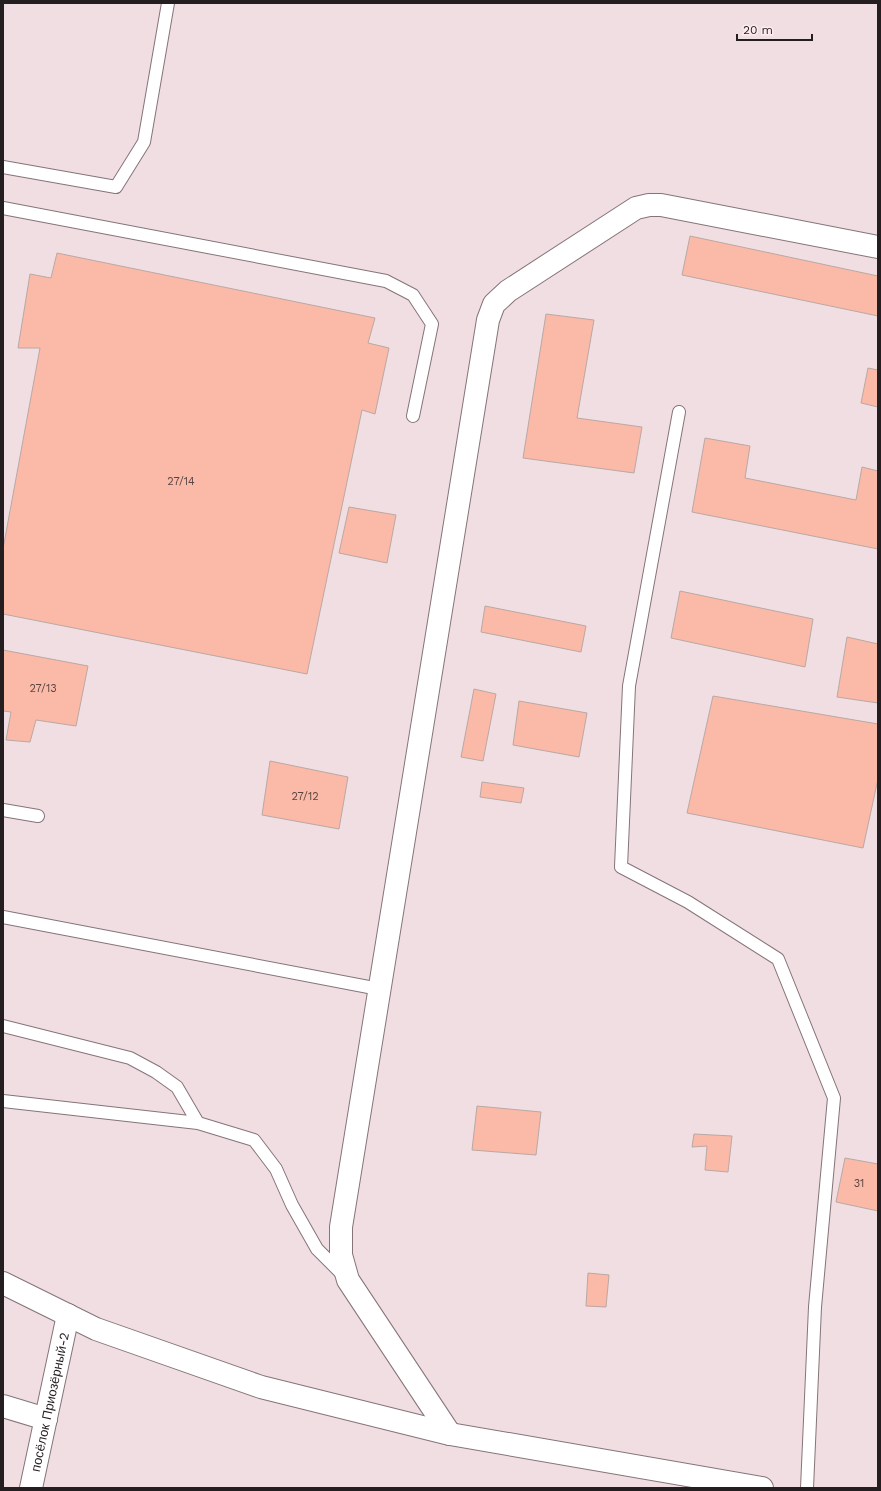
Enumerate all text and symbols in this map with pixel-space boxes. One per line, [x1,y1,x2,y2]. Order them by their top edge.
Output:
scale bar [737,16,812,42]
text: 20 m [743,23,773,37]
house number: 27/14 [167,475,195,488]
house number: 27/13 [29,682,57,695]
house number: 27/12 [291,790,319,803]
house number: 31 [854,1177,864,1190]
street label: посёлок Приозёрный-2 [28,1331,72,1473]

